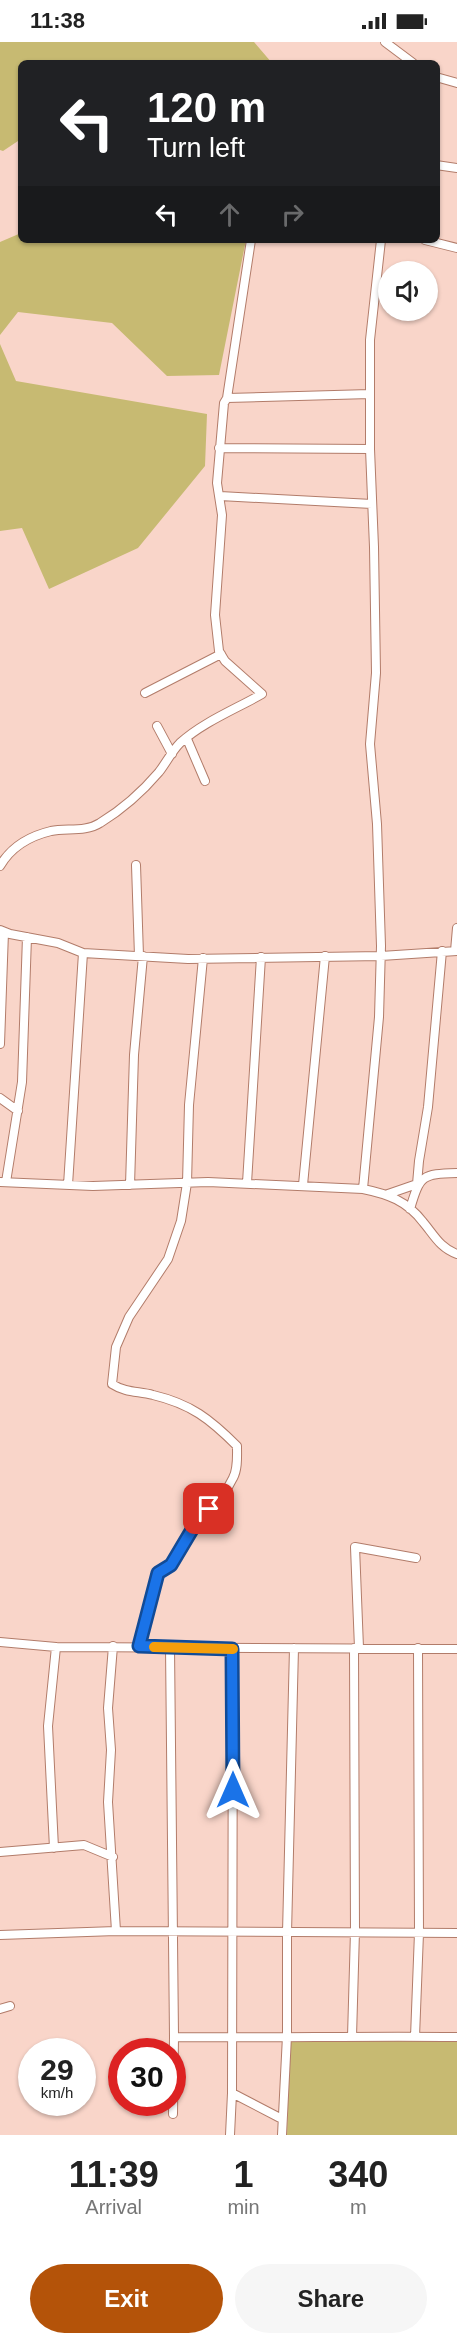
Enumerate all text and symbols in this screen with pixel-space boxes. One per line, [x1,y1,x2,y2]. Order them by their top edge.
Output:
text: 11:38 [30,8,85,33]
icon: left [48,84,126,162]
text: 120 m [147,84,266,131]
text: Turn left [147,133,245,163]
icon: left [150,198,183,231]
icon: ahead [213,198,246,231]
icon: right [276,198,309,231]
map controls [378,261,438,321]
button: sound [378,261,438,321]
pin [183,1483,234,1534]
icon: arrive [192,1492,225,1525]
position arrow [201,1758,265,1822]
speed limit sign: 30 [108,2038,186,2116]
text: 29 [40,2053,74,2086]
text: km/h [41,2084,73,2101]
text: 11:39 [69,2154,159,2195]
text: 1 [233,2154,254,2195]
text: 340 [328,2154,388,2195]
text: Arrival [85,2196,142,2218]
text: min [227,2196,260,2218]
text: m [350,2196,367,2218]
button: Exit [30,2264,223,2333]
button: Share [235,2264,427,2333]

